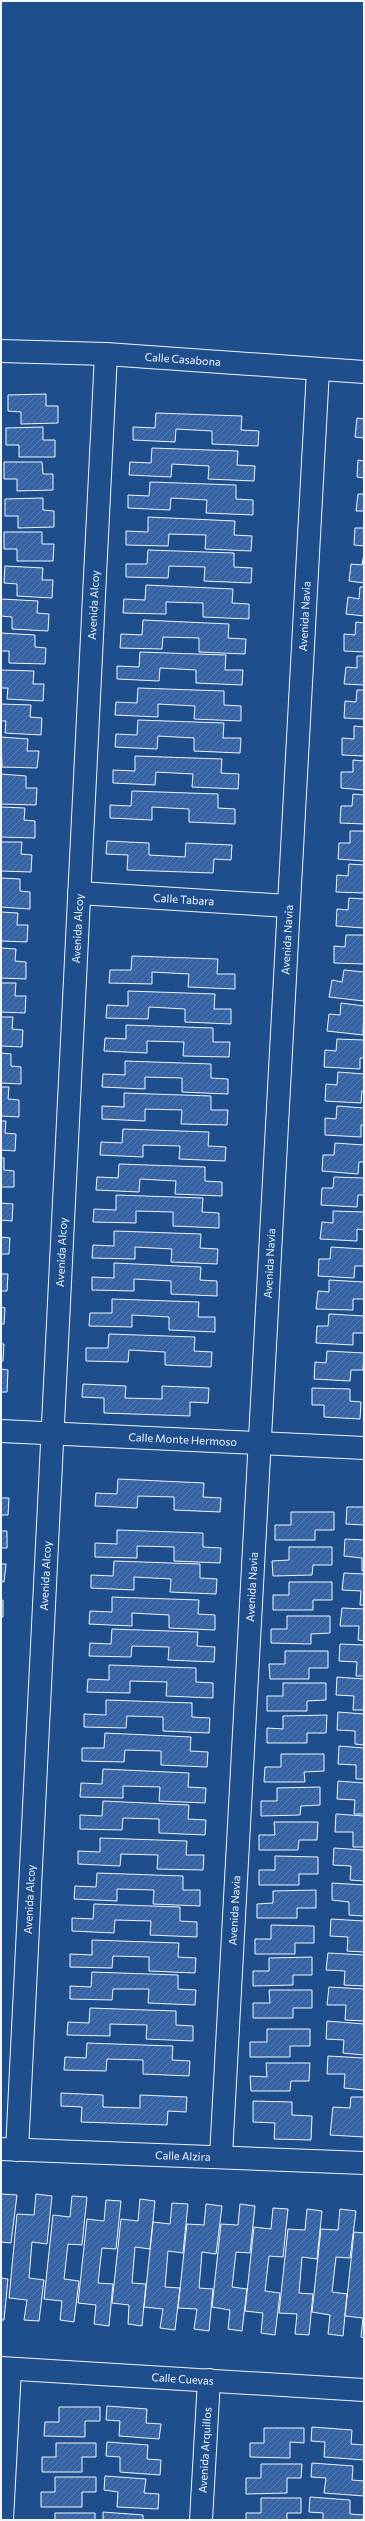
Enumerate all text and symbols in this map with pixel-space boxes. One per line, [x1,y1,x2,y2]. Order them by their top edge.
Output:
street label: Calle Casabona [144,350,221,368]
street label: Avenida Alcoy [85,569,101,640]
street label: Avenida Navia [296,581,313,652]
street label: Calle Tabara [153,891,215,907]
street label: Avenida Alcoy [69,893,85,964]
street label: Avenida Navia [278,904,295,975]
street label: Avenida Alcoy [53,1217,69,1287]
street label: Avenida Navia [261,1228,277,1299]
street label: Calle Monte Hermoso [128,1430,238,1448]
street label: Avenida Alcoy [37,1540,53,1611]
street label: Avenida Navia [243,1552,260,1622]
street label: Avenida Alcoy [21,1864,37,1934]
street label: Avenida Navia [225,1875,242,1946]
street label: Calle Alzira [155,2148,211,2163]
street label: Calle Cuevas [151,2370,214,2387]
street label: Avenida Arquillos [196,2407,213,2493]

